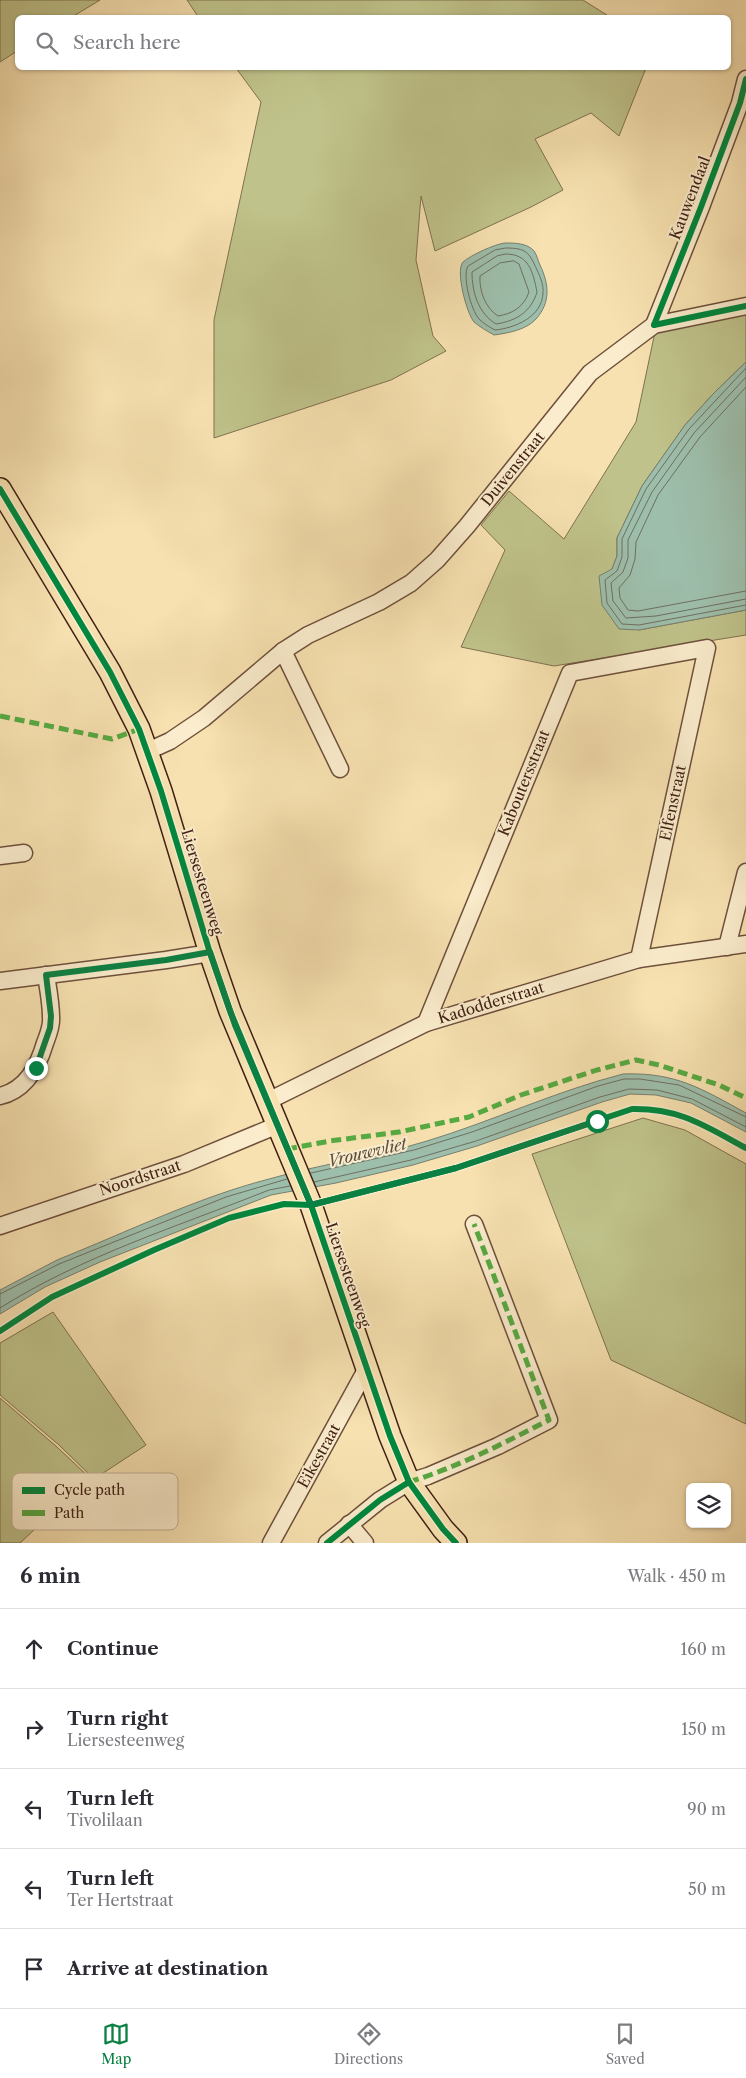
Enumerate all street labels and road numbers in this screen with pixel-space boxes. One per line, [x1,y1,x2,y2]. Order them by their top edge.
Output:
street label: Kauwendaal [665,153,714,242]
street label: Duivenstraat [477,427,549,510]
street label: Kaboutersstraat [494,726,554,839]
street label: Elfenstraat [655,763,690,842]
street label: Liersesteenweg [177,827,228,937]
street label: Kadodderstraat [435,977,547,1028]
street label: Noordstraat [97,1155,184,1200]
street label: Liersesteenweg [322,1220,375,1330]
street label: Eikestraat [293,1420,344,1491]

